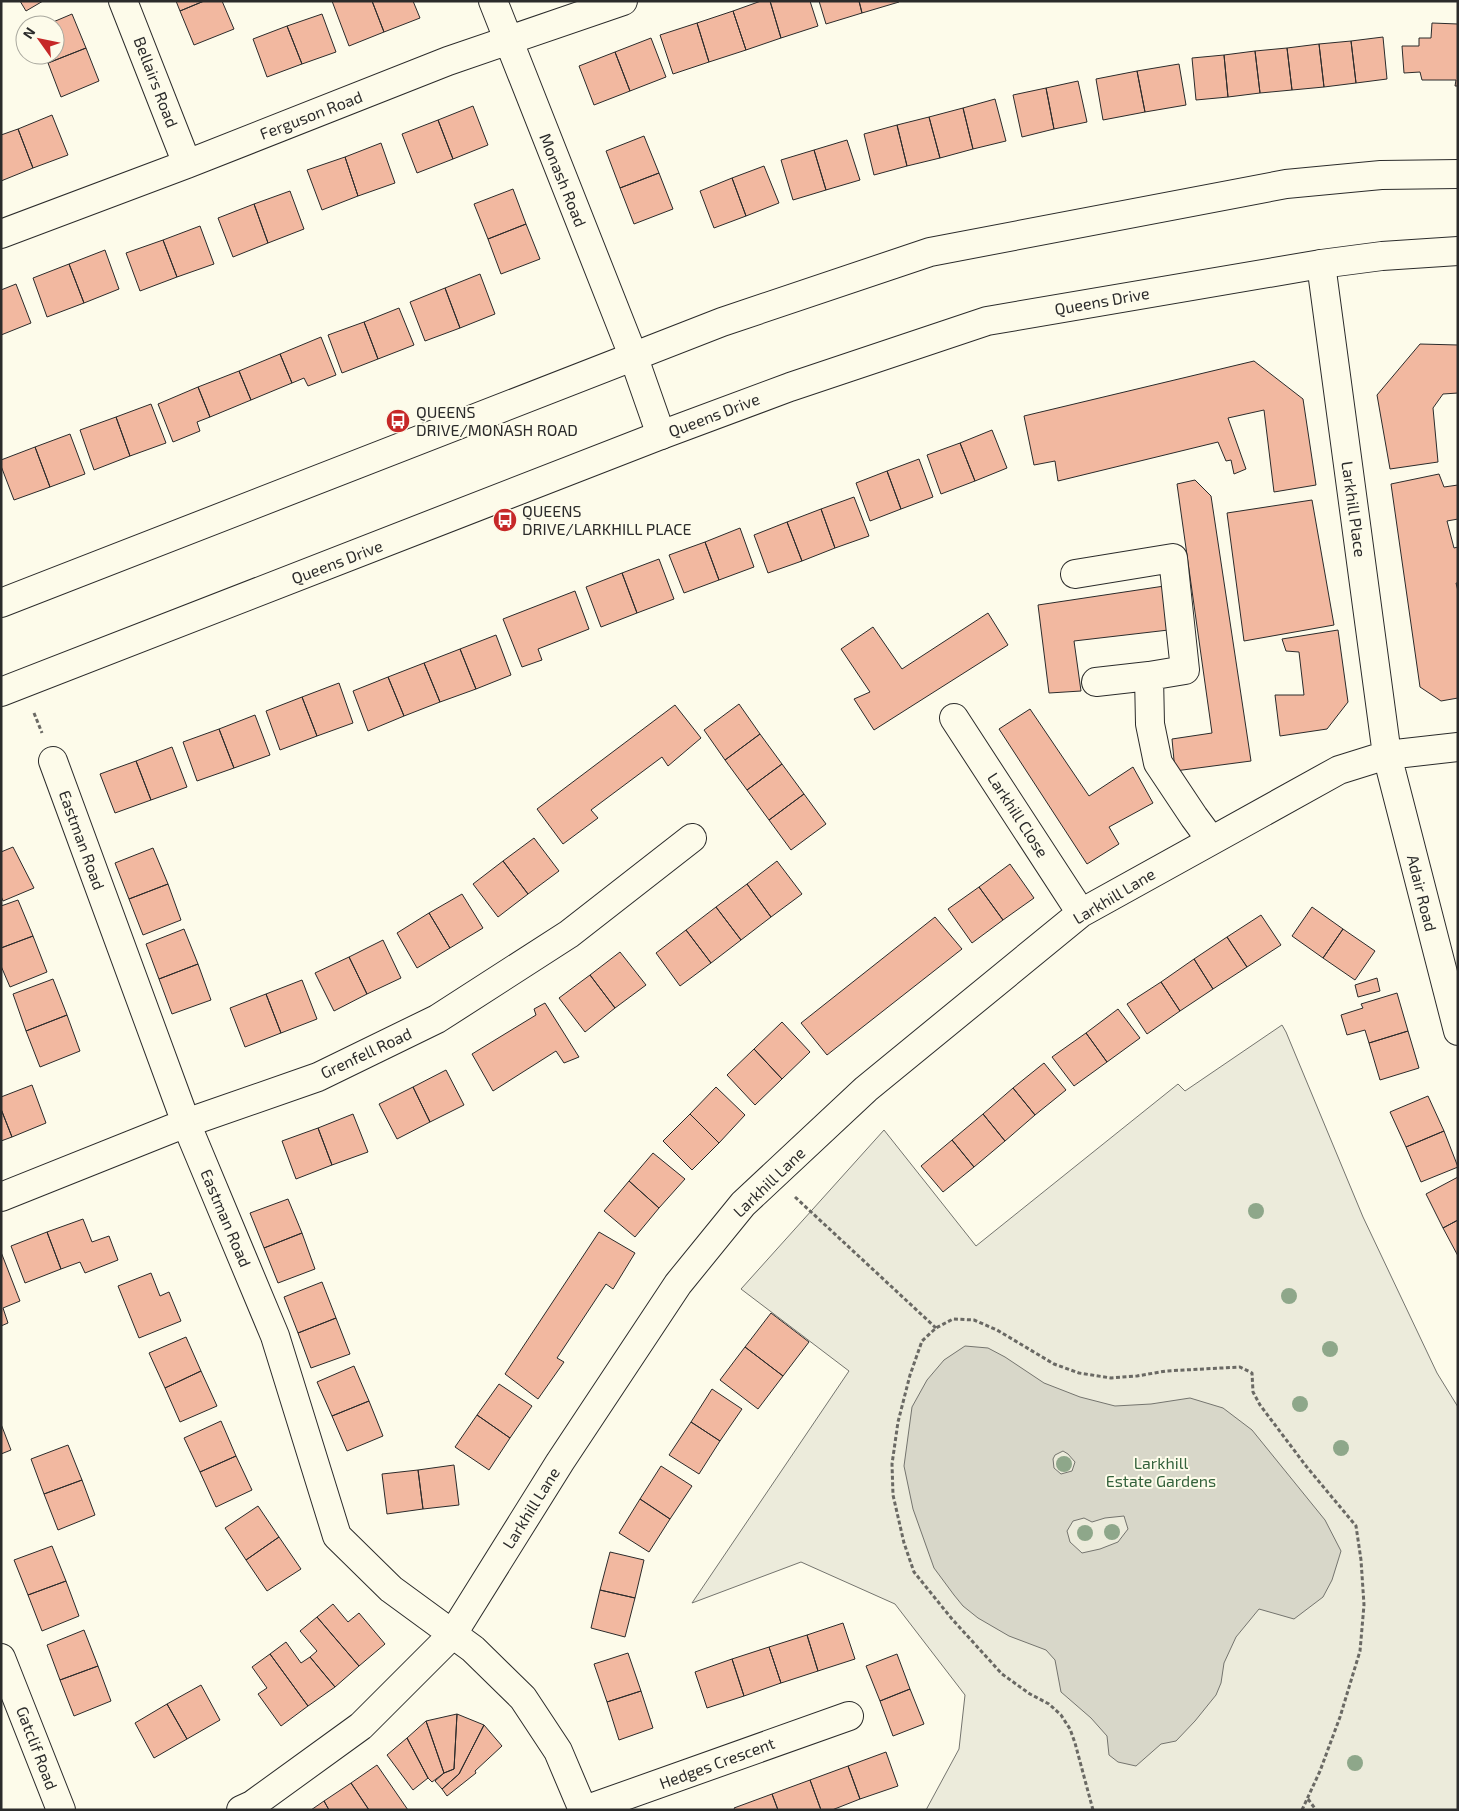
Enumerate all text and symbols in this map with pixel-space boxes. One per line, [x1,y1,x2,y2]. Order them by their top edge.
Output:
north arrow [15,15,65,65]
text: N [19,24,39,42]
street label: Bellairs Road [130,34,182,130]
street label: Ferguson Road [257,86,365,143]
street label: Monash Road [536,130,591,229]
street label: Queens Drive [1053,283,1151,319]
street label: Queens Drive [666,388,762,442]
place label: QUEENS DRIVE/MONASH ROAD [416,402,578,439]
bus stop icon: QUEENS DRIVE/MONASH ROAD [385,408,411,434]
street label: Larkhill Place [1338,460,1371,558]
place label: QUEENS DRIVE/LARKHILL PLACE [522,501,691,538]
bus stop icon: QUEENS DRIVE/LARKHILL PLACE [492,507,518,533]
street label: Queens Drive [289,535,385,589]
street label: Larkhill Close [984,769,1053,861]
street label: Eastman Road [56,787,109,892]
street label: Adair Road [1404,853,1441,933]
street label: Larkhill Lane [1069,864,1158,928]
street label: Grenfell Road [317,1023,414,1082]
street label: Larkhill Lane [729,1143,808,1221]
street label: Eastman Road [197,1166,256,1270]
park label: Larkhill Estate Gardens [1106,1453,1216,1490]
street label: Larkhill Lane [498,1464,563,1552]
street label: Gatclif Road [13,1703,62,1792]
street label: Hedges Crescent [657,1733,777,1792]

